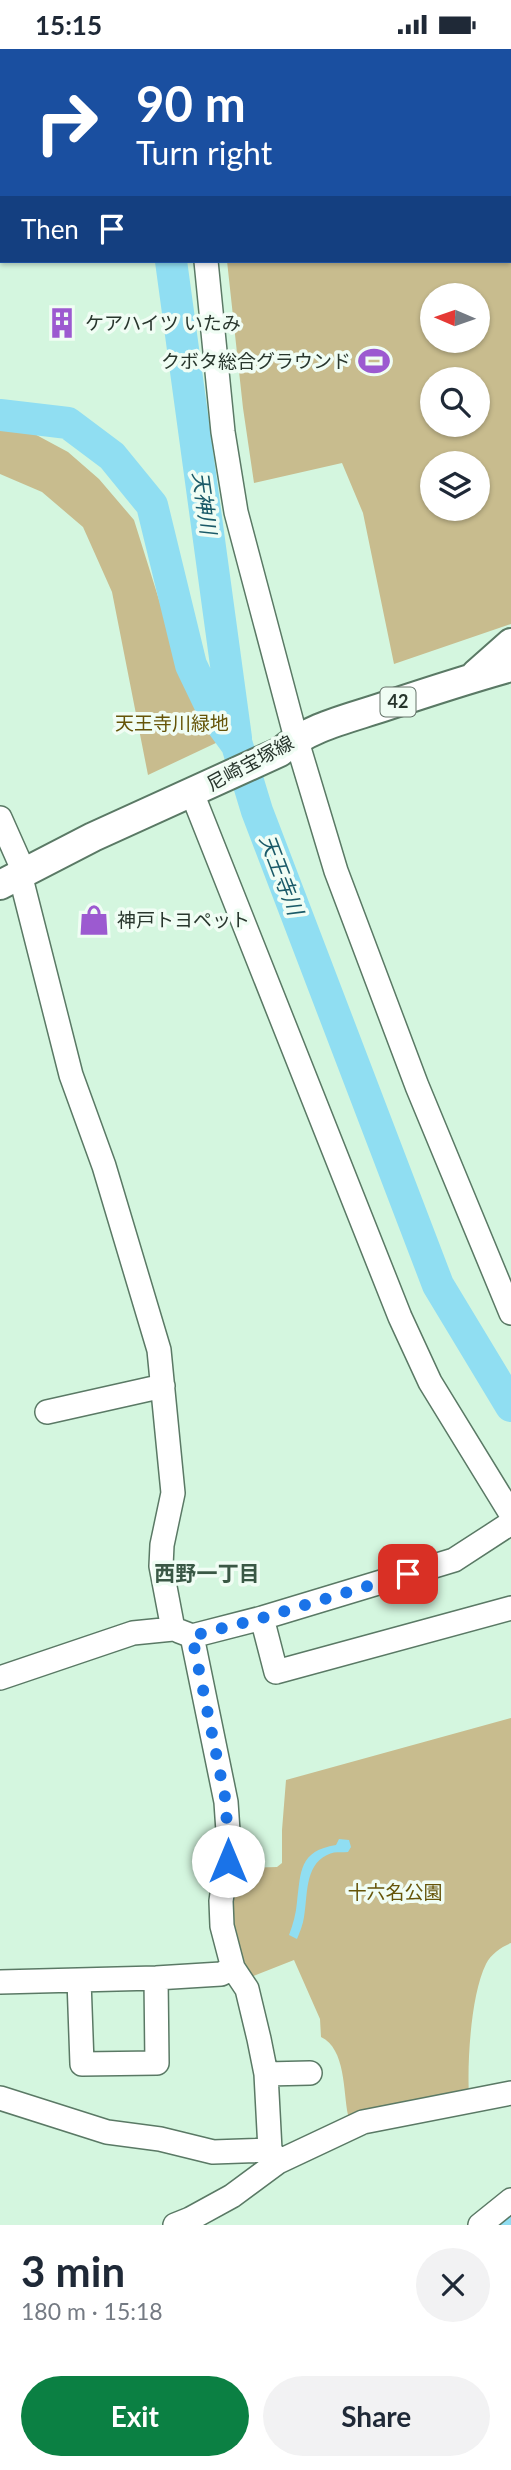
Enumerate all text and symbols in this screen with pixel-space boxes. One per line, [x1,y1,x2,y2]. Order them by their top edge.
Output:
text: 15:15 [35,9,102,41]
text: 90 m [136,74,246,132]
icon: right [21,77,112,168]
text: Turn right [136,133,272,172]
icon: arrive [93,210,131,248]
text: Then [21,213,79,245]
north arrow [420,283,490,353]
map controls [420,283,490,521]
building icon: ケアハイツ いたみ [45,306,79,340]
place label: ケアハイツ いたみ [85,311,241,334]
sports icon: クボタ総合グラウンド [357,344,391,378]
place label: クボタ総合グラウンド [161,349,351,372]
button: search [420,367,490,437]
button: layers [420,451,490,521]
water label: 天神川 [189,470,223,538]
road number: 42 [380,687,416,717]
park label: 天王寺川緑地 [115,711,229,734]
street label: 尼崎宝塚線 [202,730,297,795]
water label: 天王寺川 [256,831,310,920]
shop icon: 神戸トヨペット [77,903,111,937]
place label: 神戸トヨペット [117,908,250,931]
pin [378,1544,438,1604]
icon: arrive [389,1555,427,1593]
district label: 西野一丁目 [155,1560,260,1585]
position arrow [191,1824,265,1898]
park label: 十六名公園 [347,1880,443,1903]
text: 3 min [21,2246,125,2296]
button: close [416,2248,490,2322]
text: 180 m · 15:18 [21,2297,163,2325]
button: Exit [21,2376,249,2456]
button: Share [263,2376,490,2456]

